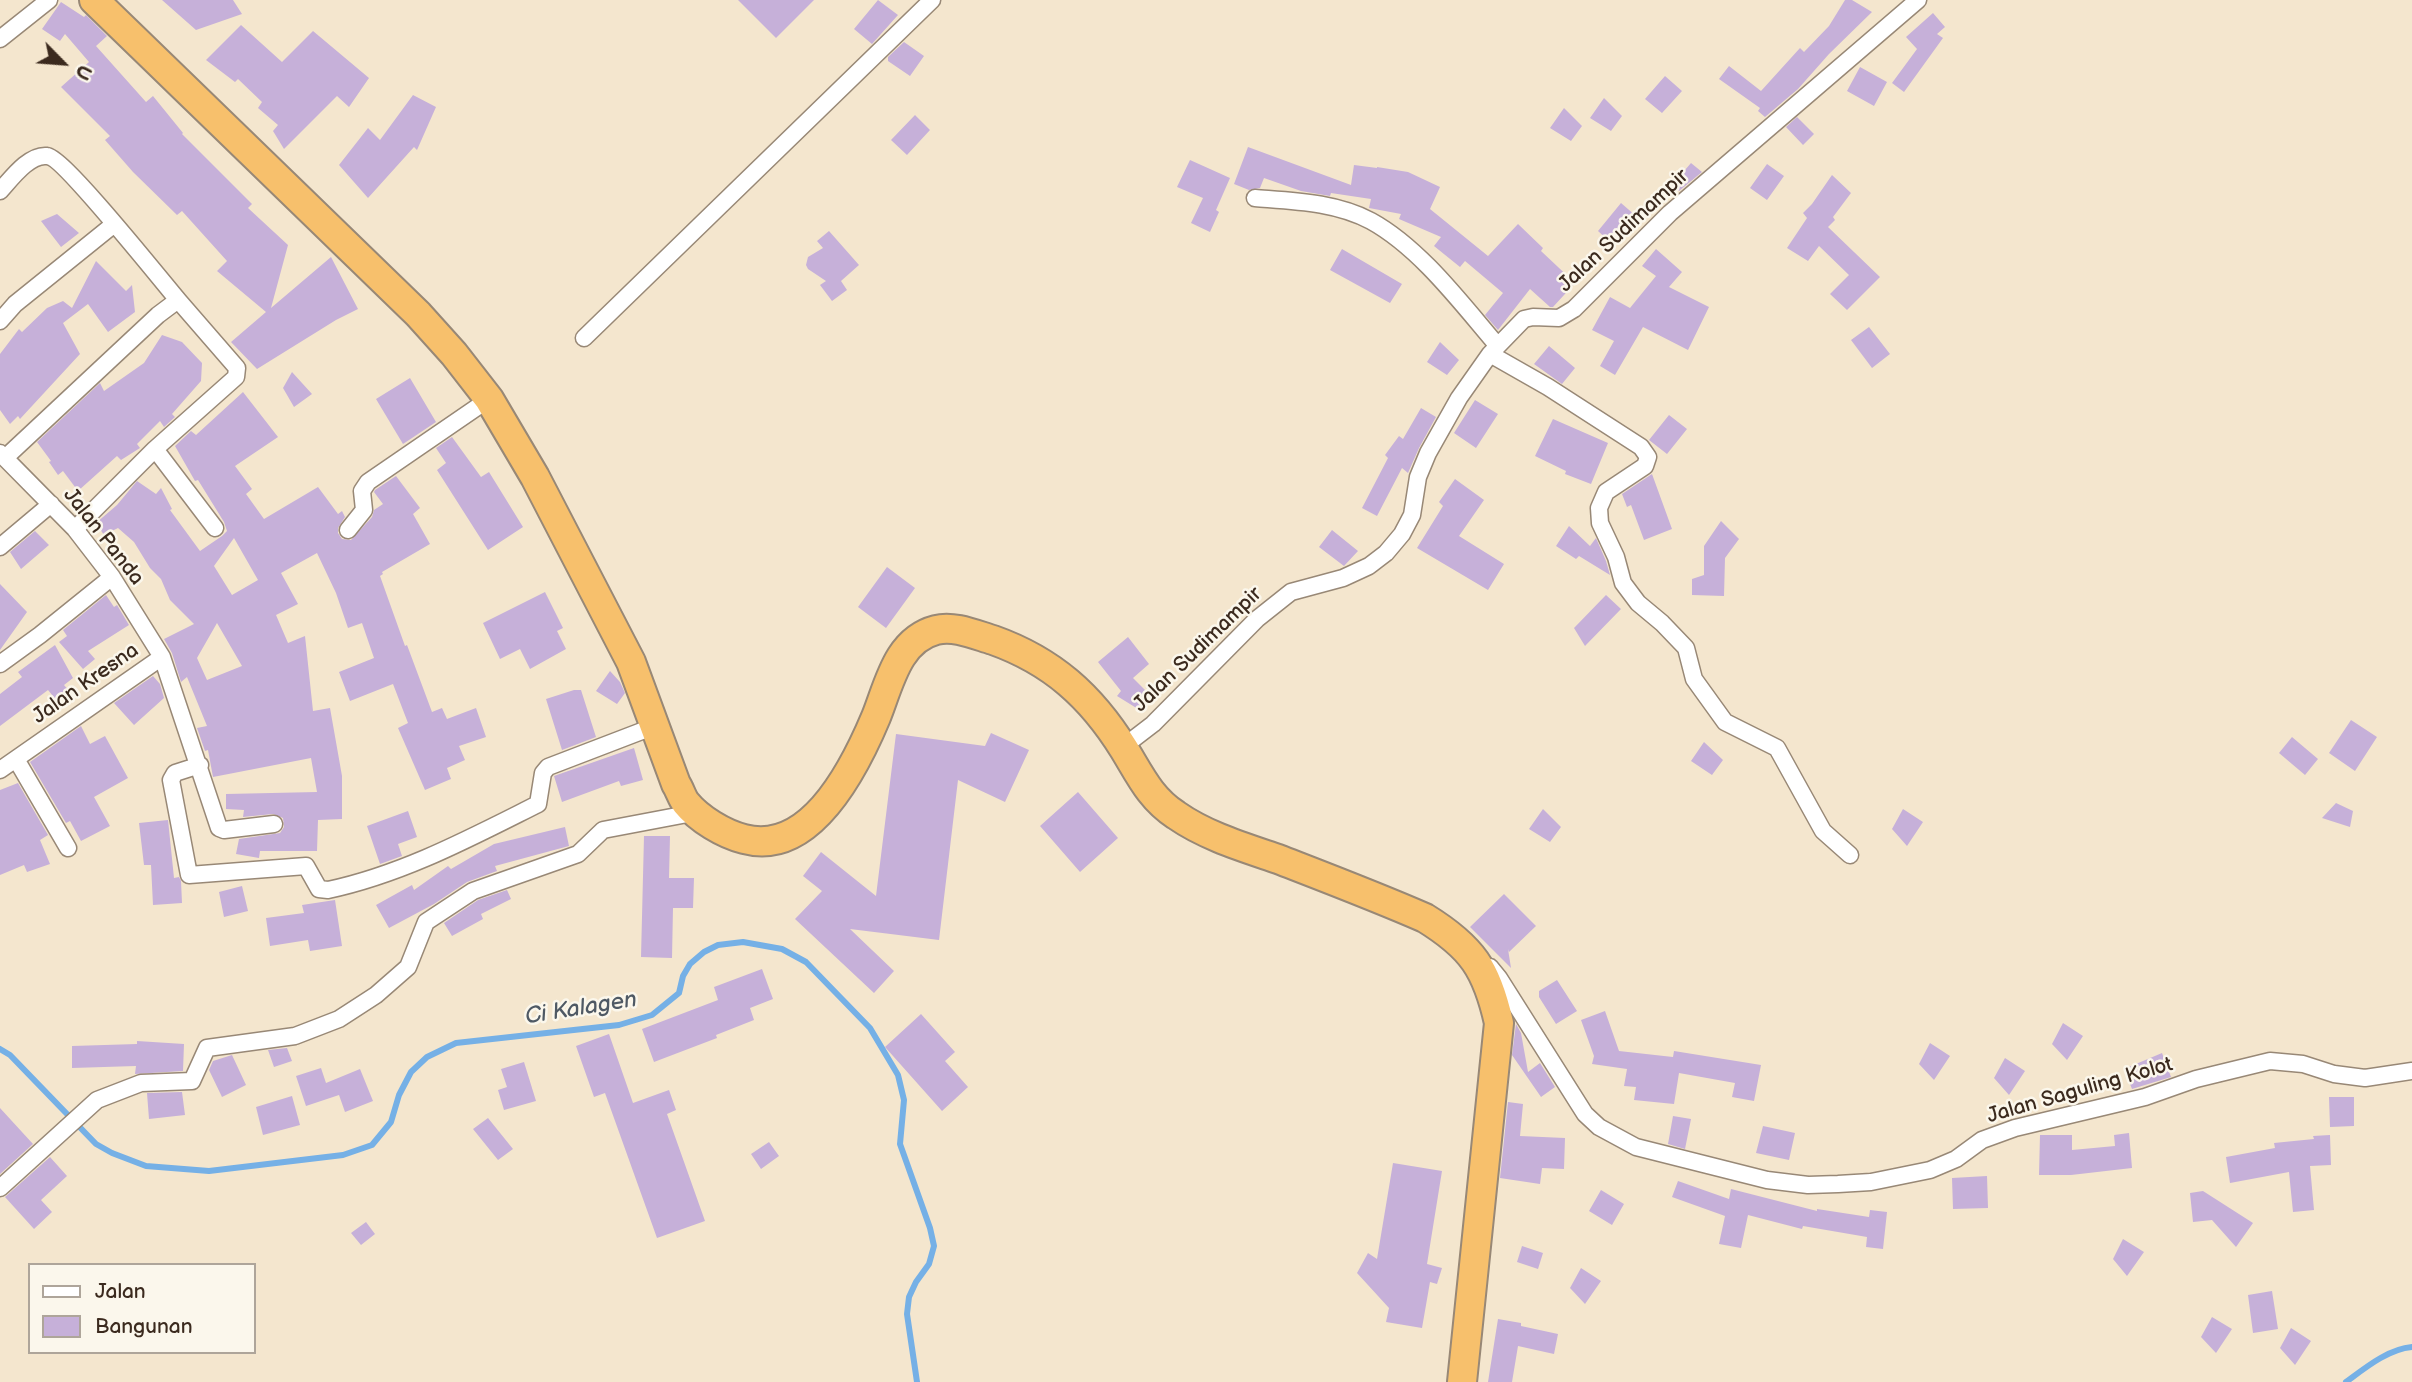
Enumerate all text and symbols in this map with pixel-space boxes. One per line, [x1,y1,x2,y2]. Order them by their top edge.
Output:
north arrow [28,28,98,98]
text: U [69,61,96,83]
street label: Jalan Sudimampir [1554,164,1694,298]
street label: Jalan Panda [57,483,149,591]
street label: Jalan Sudimampir [1128,582,1268,718]
street label: Jalan Kresna [28,638,144,730]
water label: Ci Kalagen [523,987,639,1031]
street label: Jalan Saguling Kolot [1984,1052,2176,1130]
legend [28,1263,256,1354]
text: Jalan [95,1279,146,1304]
text: Bangunan [95,1314,193,1339]

